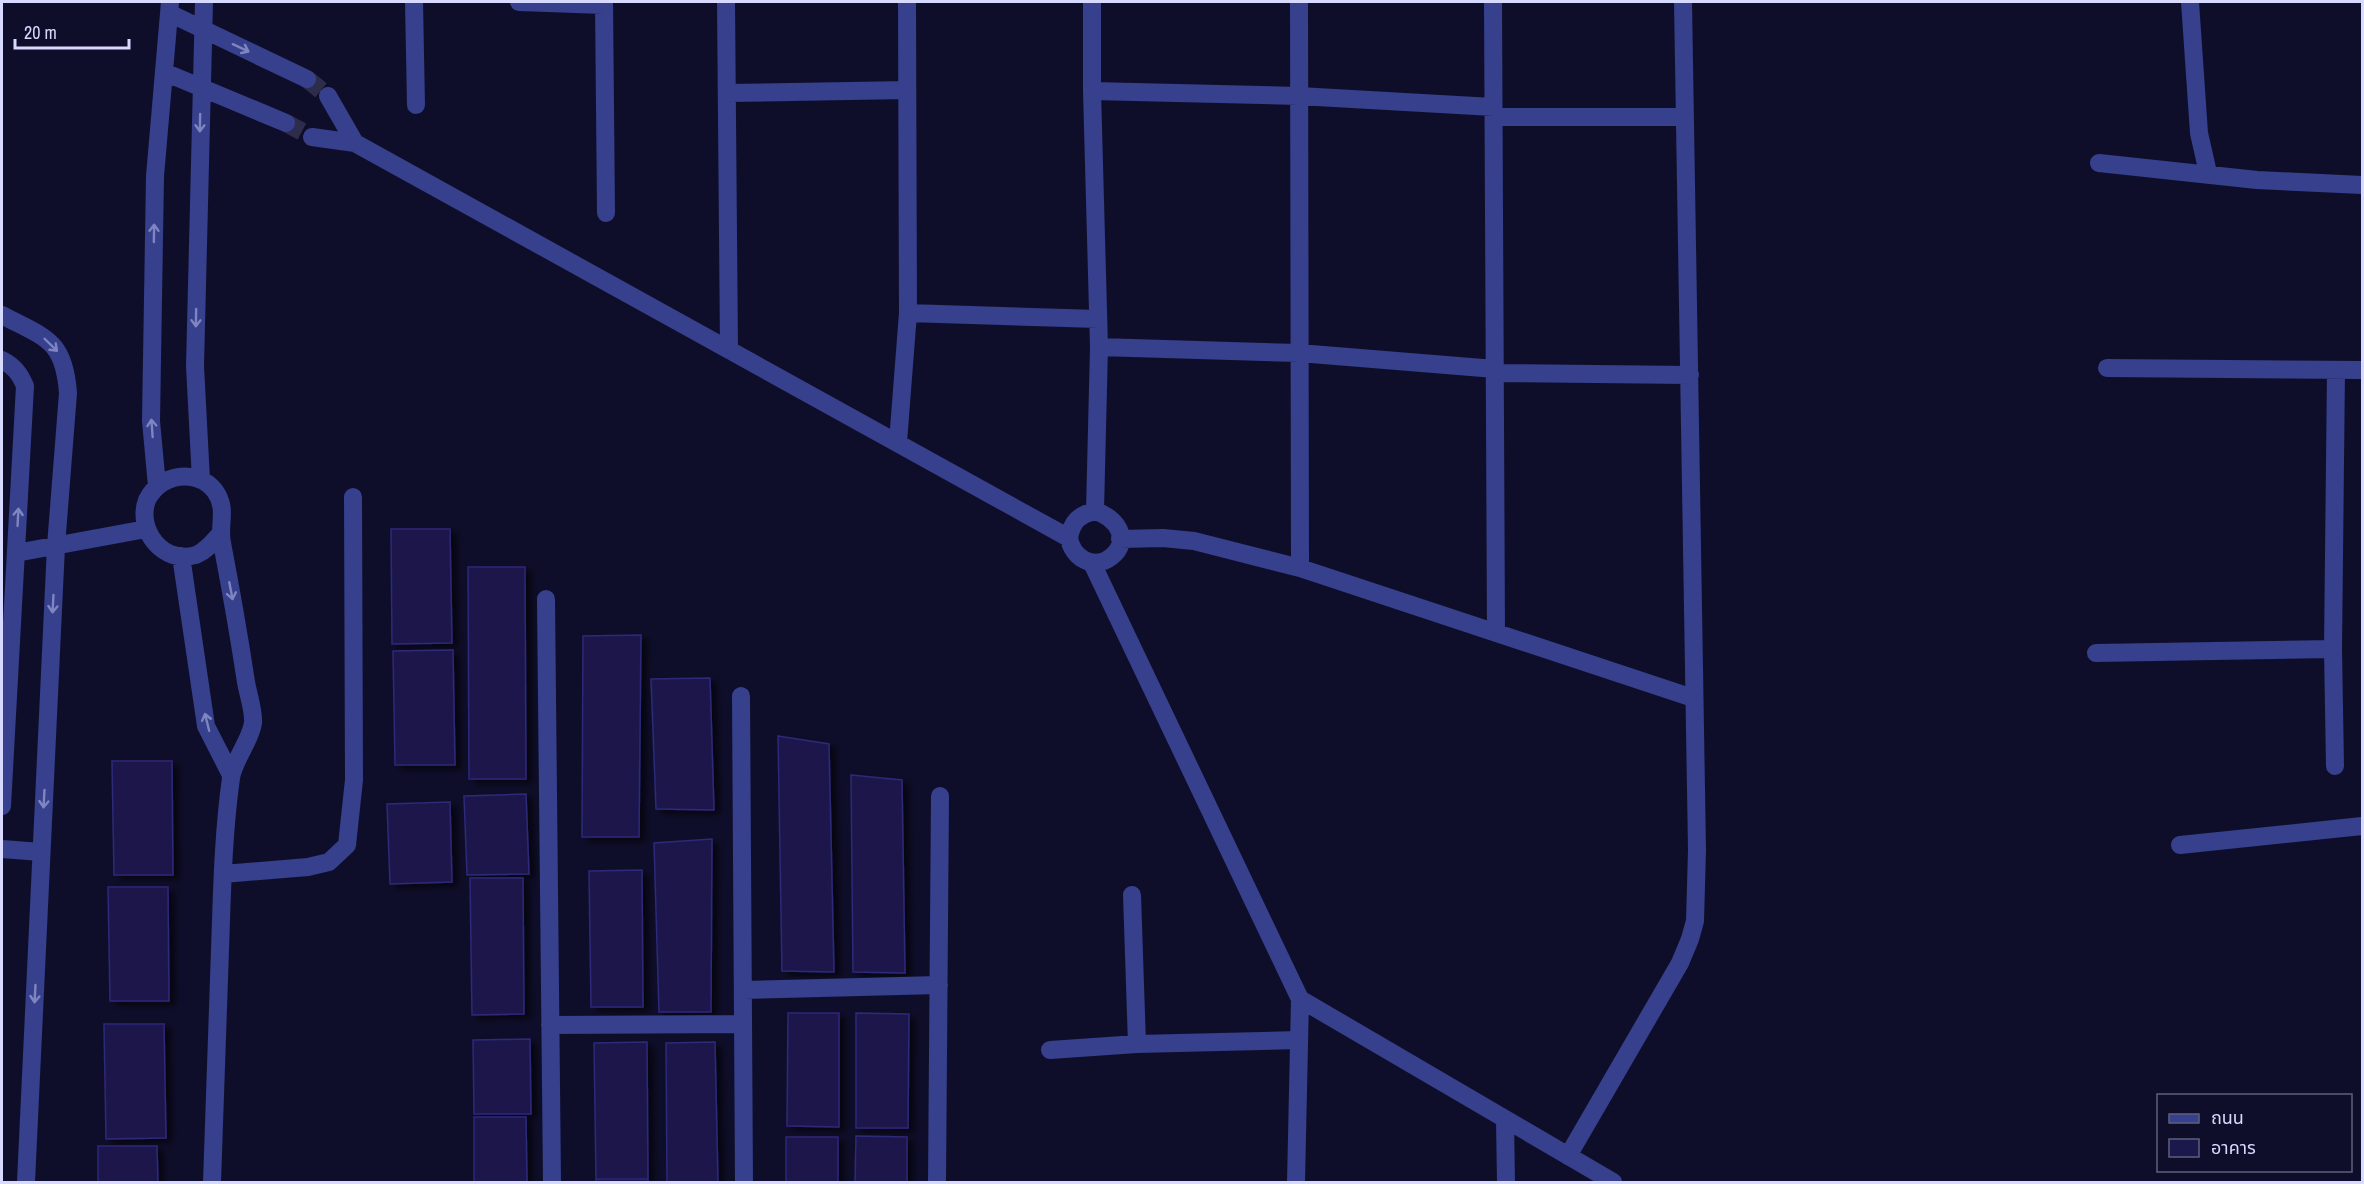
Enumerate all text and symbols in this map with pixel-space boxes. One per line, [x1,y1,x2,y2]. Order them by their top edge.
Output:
scale bar [15,12,129,50]
text: 20 m [24,20,57,45]
one-way arrow [232,42,250,54]
one-way arrow [194,112,205,132]
one-way arrow [148,223,160,243]
one-way arrow [190,307,202,327]
one-way arrow [43,337,58,352]
one-way arrow [146,418,157,438]
one-way arrow [12,507,23,527]
one-way arrow [226,581,237,601]
one-way arrow [48,594,59,614]
one-way arrow [200,713,212,732]
one-way arrow [38,788,49,808]
one-way arrow [29,983,40,1003]
legend [2157,1094,2352,1172]
text: ถนน [2211,1105,2244,1130]
text: อาคาร [2211,1135,2256,1160]

